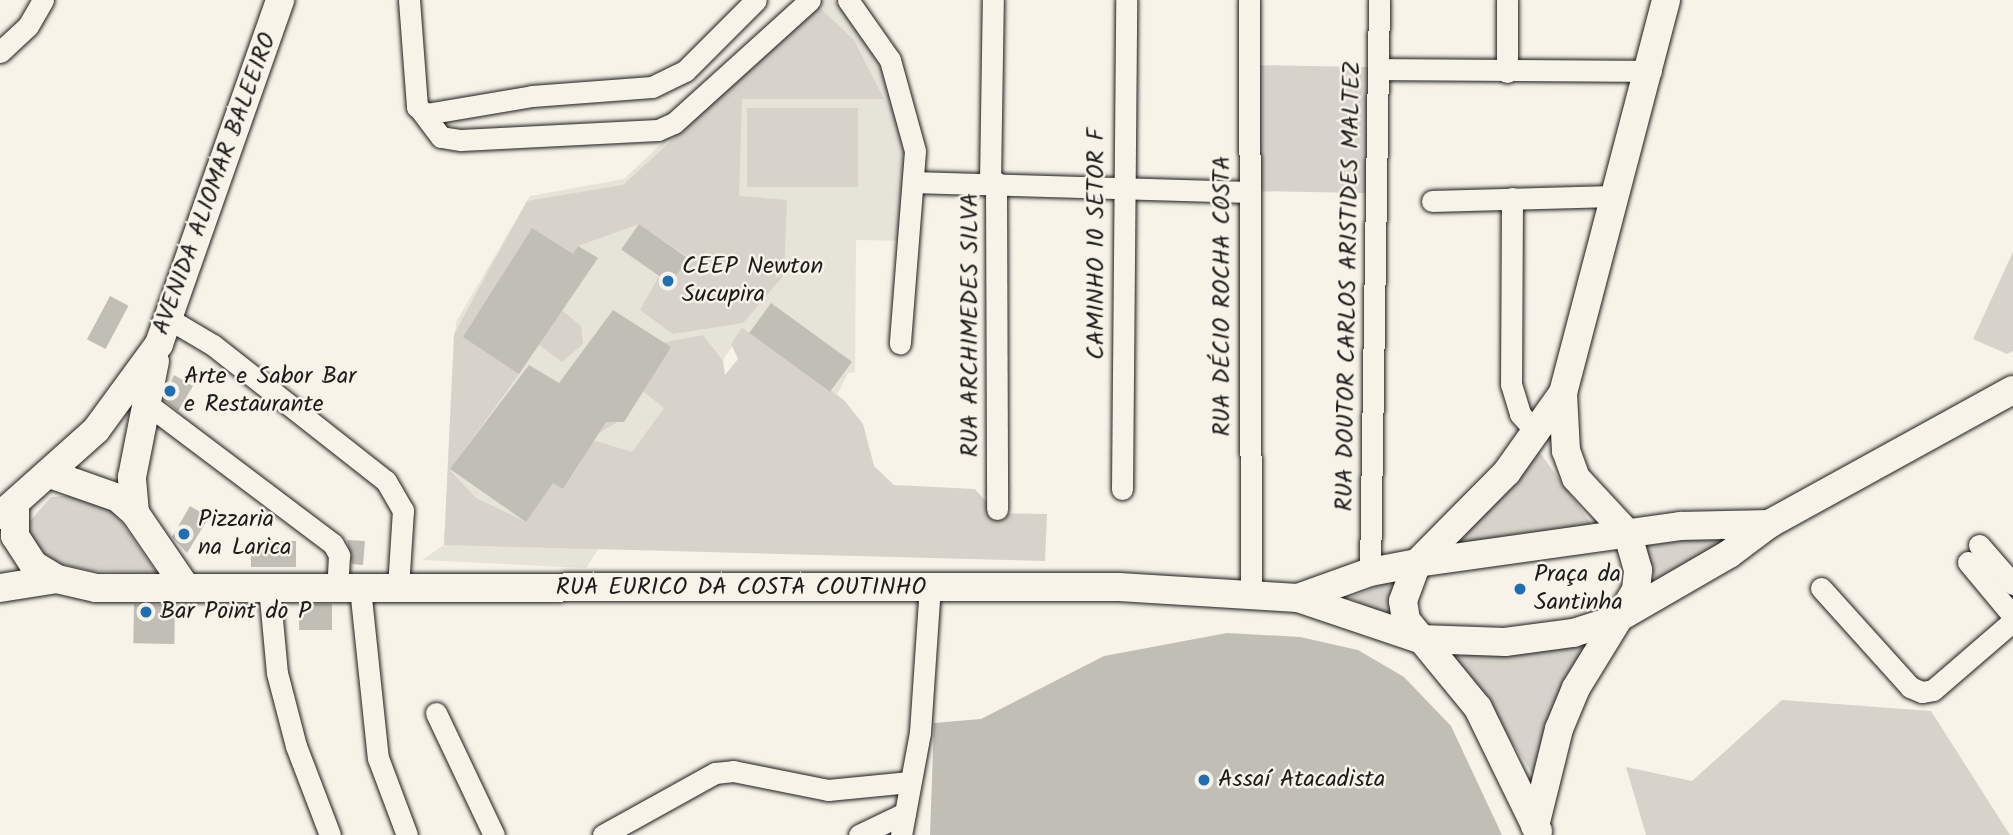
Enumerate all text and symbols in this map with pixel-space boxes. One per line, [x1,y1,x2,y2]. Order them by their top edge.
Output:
street label: AVENIDA ALIOMAR BALEEIRO [147,29,283,339]
street label: RUA DOUTOR CARLOS ARISTIDES MALTEZ [1331,60,1367,512]
street label: CAMINHO 10 SETOR F [1083,128,1111,360]
street label: RUA DÉCIO ROCHA COSTA [1209,156,1237,436]
street label: RUA ARCHIMEDES SILVA [957,193,985,457]
place label: CEEP Newton Sucupira [682,253,823,309]
marker: CEEP Newton Sucupira [660,273,676,289]
place label: Arte e Sabor Bar e Restaurante [184,363,356,419]
marker: Arte e Sabor Bar e Restaurante [162,383,178,399]
place label: Pizzaria na Larica [198,506,292,562]
marker: Pizzaria na Larica [176,526,192,542]
place label: Praça da Santinha [1534,561,1623,617]
street label: RUA EURICO DA COSTA COUTINHO [556,574,926,602]
marker: Praça da Santinha [1512,581,1528,597]
place label: Bar Point do P [160,598,311,626]
marker: Bar Point do P [138,604,154,620]
place label: Assaí Atacadista [1218,766,1385,794]
marker: Assaí Atacadista [1196,772,1212,788]

